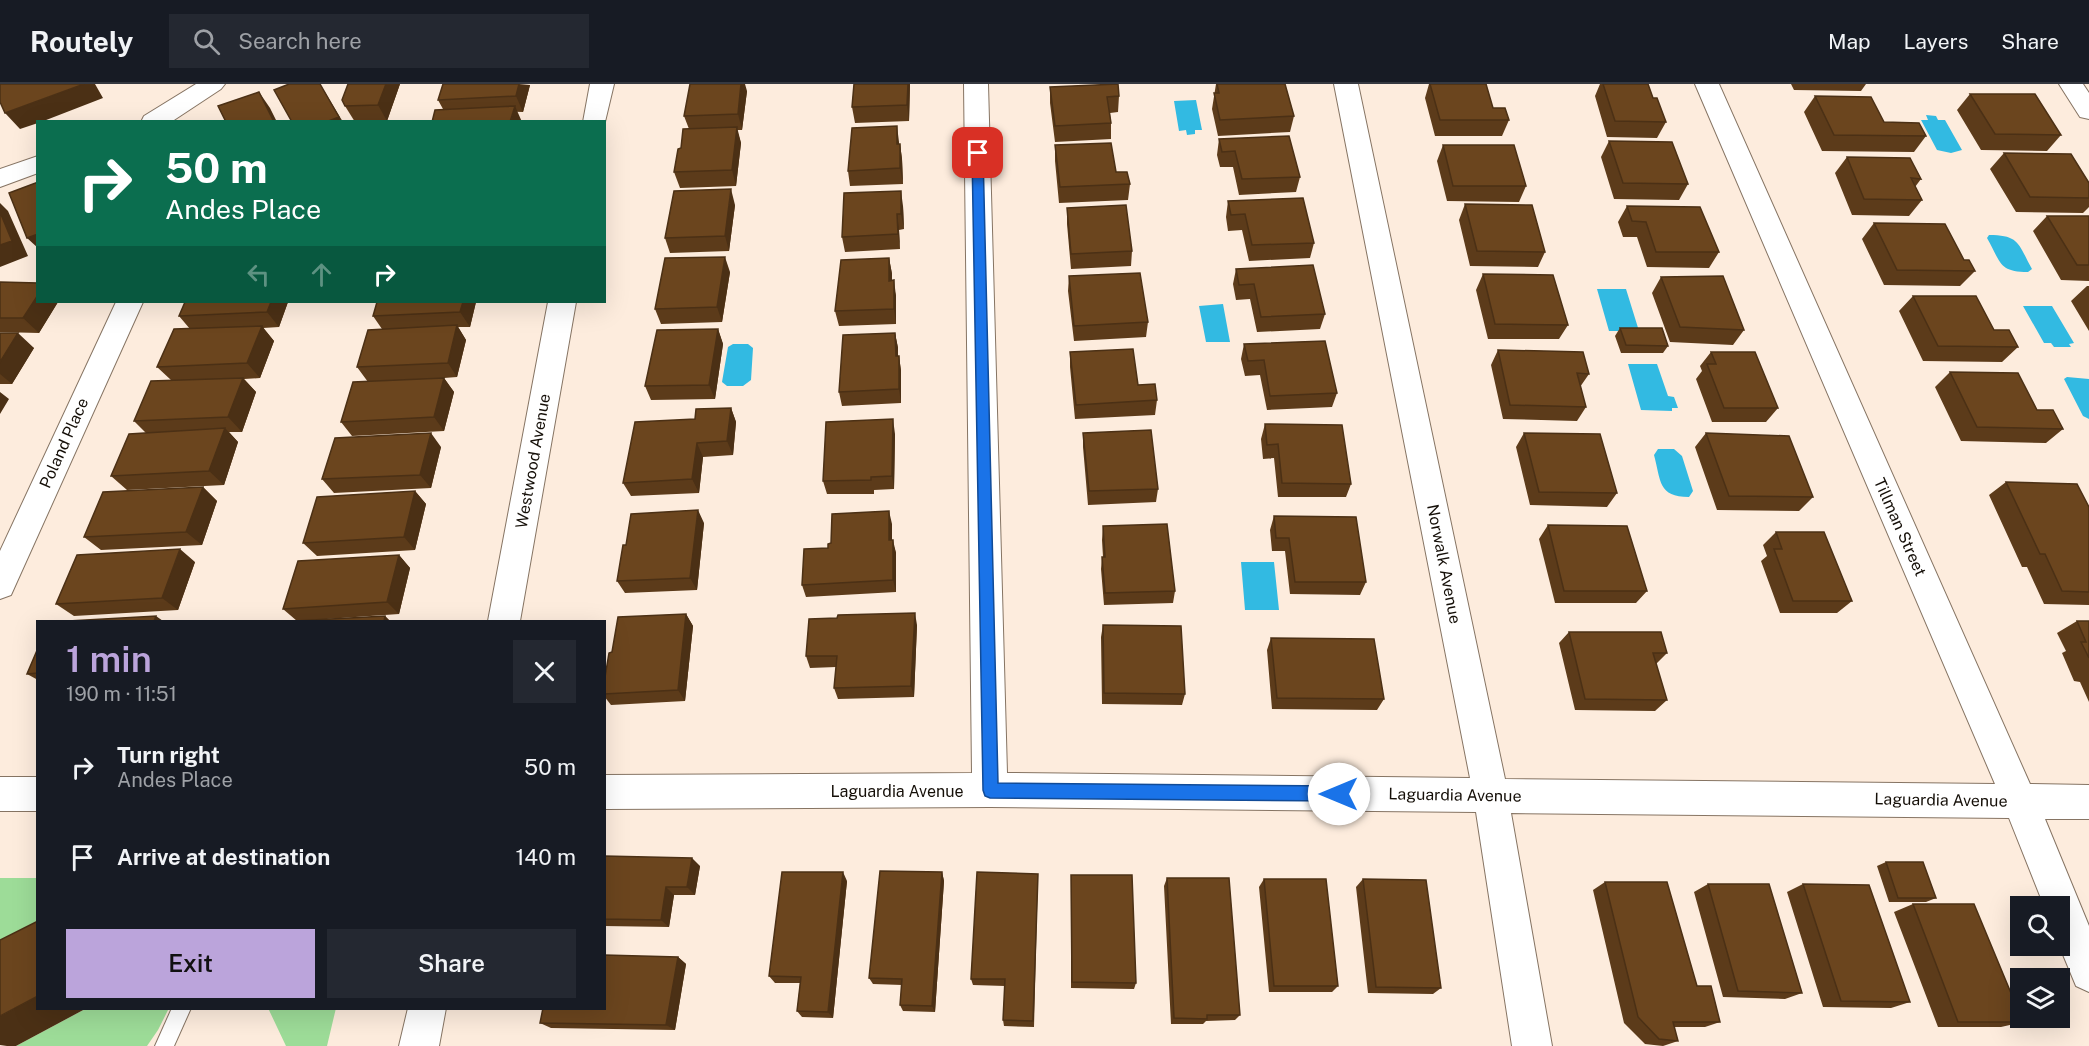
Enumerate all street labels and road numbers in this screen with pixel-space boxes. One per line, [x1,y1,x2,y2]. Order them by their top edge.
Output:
street label: Westwood Avenue [512,392,554,530]
street label: Poland Place [36,395,92,491]
street label: Tillman Street [1870,475,1930,579]
street label: Norwalk Avenue [1423,503,1465,625]
street label: Laguardia Avenue [830,782,964,801]
street label: Laguardia Avenue [1388,784,1522,806]
street label: Laguardia Avenue [1874,789,2008,811]

